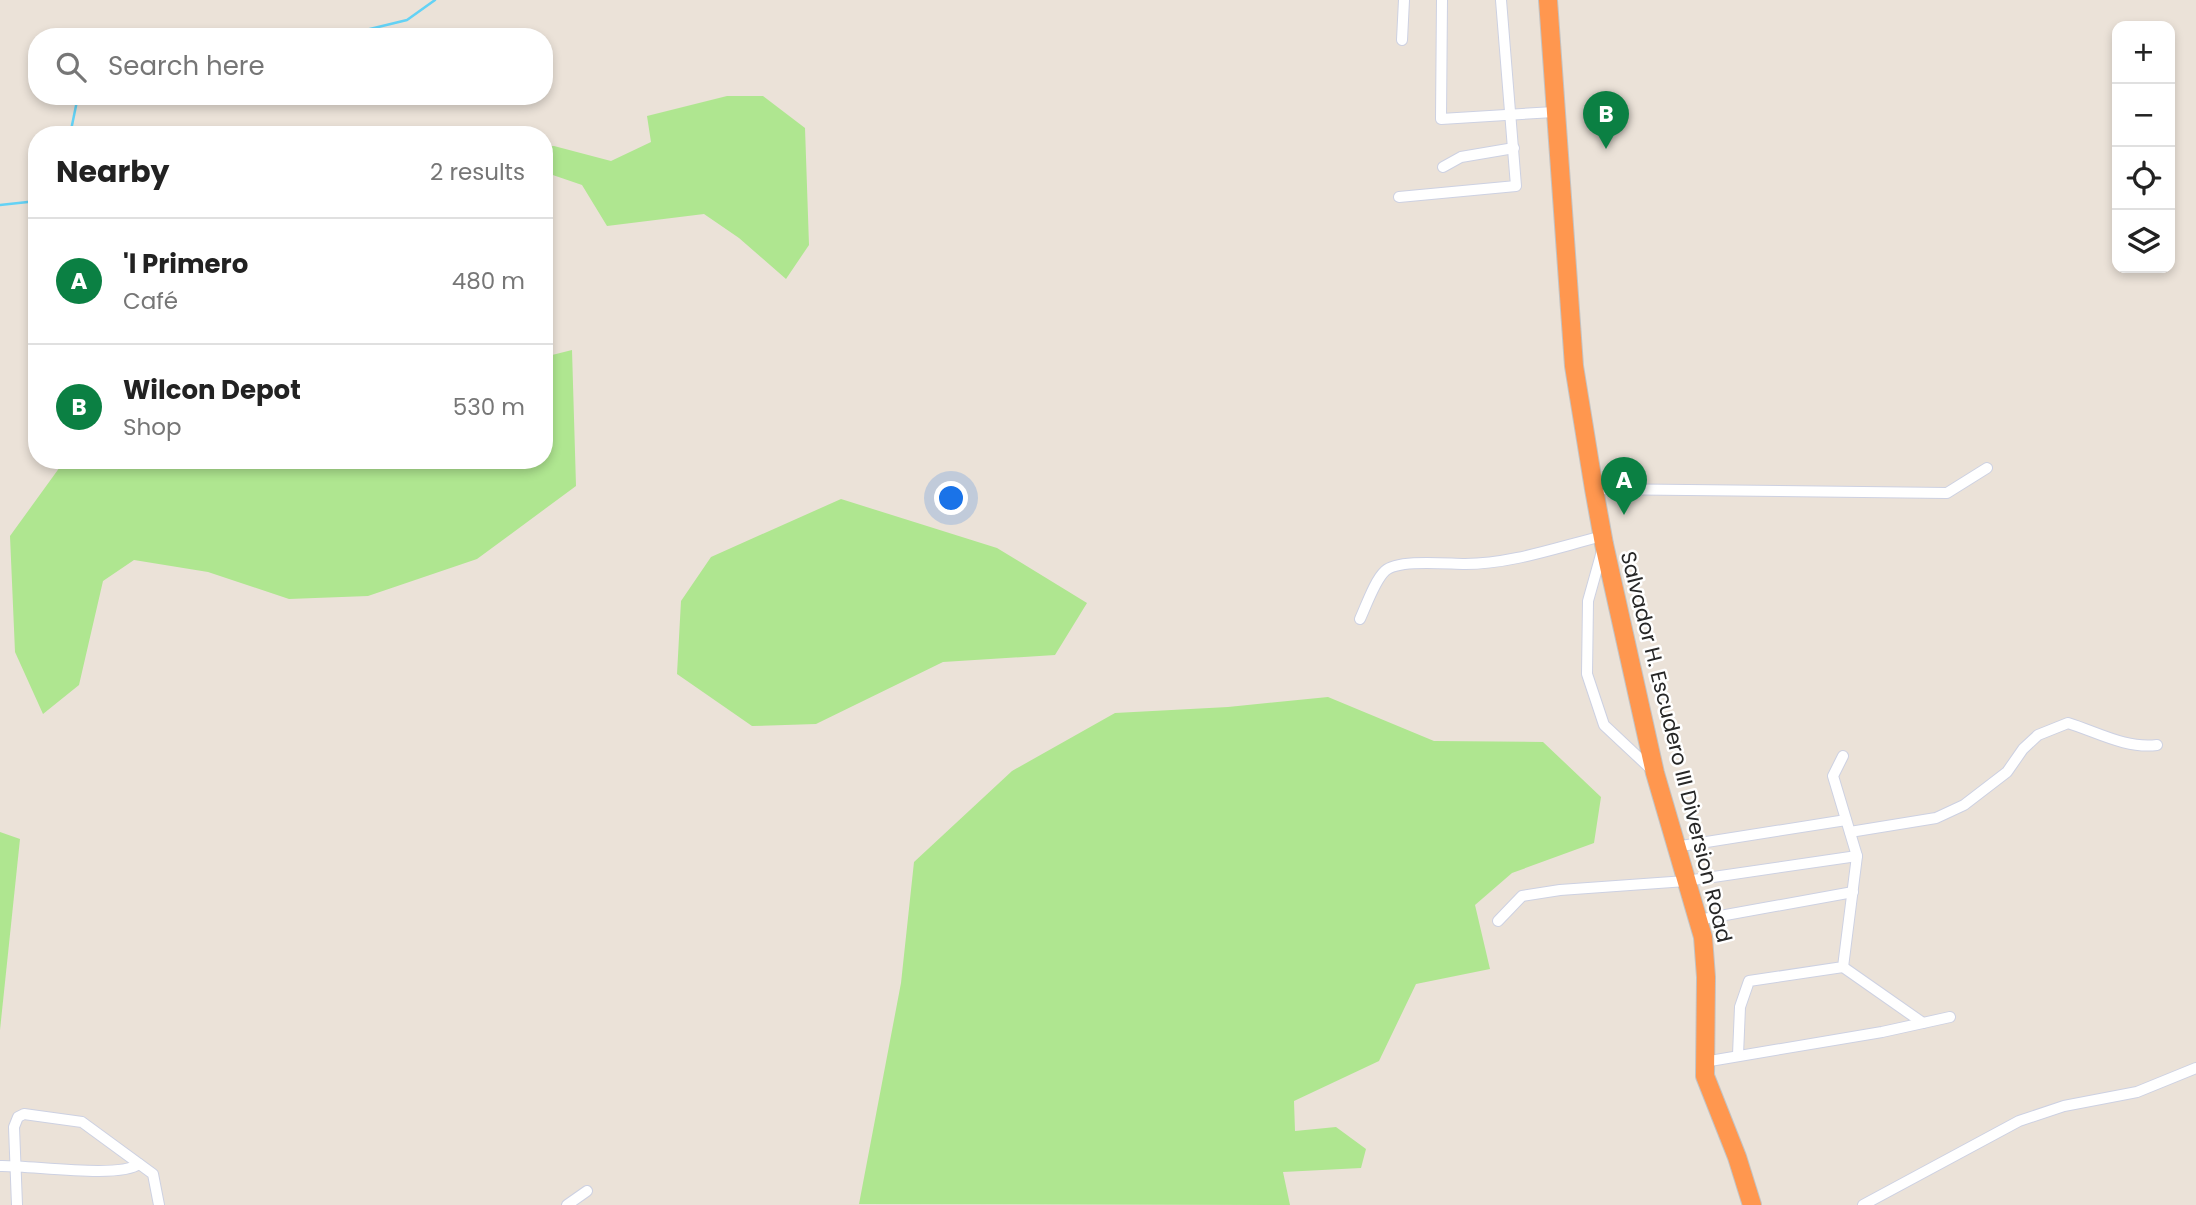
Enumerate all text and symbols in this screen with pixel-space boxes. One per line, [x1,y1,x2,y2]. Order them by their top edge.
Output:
map controls [2112,21,2175,273]
button: + [2112,21,2175,84]
search box [28,28,553,105]
icon: search [52,48,90,86]
text: Search here [108,48,265,84]
button: − [2112,84,2175,147]
pin: B [1583,91,1629,149]
button: locate [2112,147,2175,210]
text: Nearby [56,150,170,193]
text: 2 results [430,156,525,188]
button: layers [2112,210,2175,273]
text: 'l Primero [123,246,248,282]
text: A [71,265,87,297]
text: 480 m [452,265,525,297]
text: Café [123,285,178,317]
text: Wilcon Depot [123,372,301,408]
text: B [71,391,87,423]
text: 530 m [453,391,525,423]
text: Shop [123,411,182,443]
pin: A [1601,457,1647,515]
your location [934,481,968,515]
street label: Salvador H. Escudero III Diversion Road [1614,548,1739,946]

